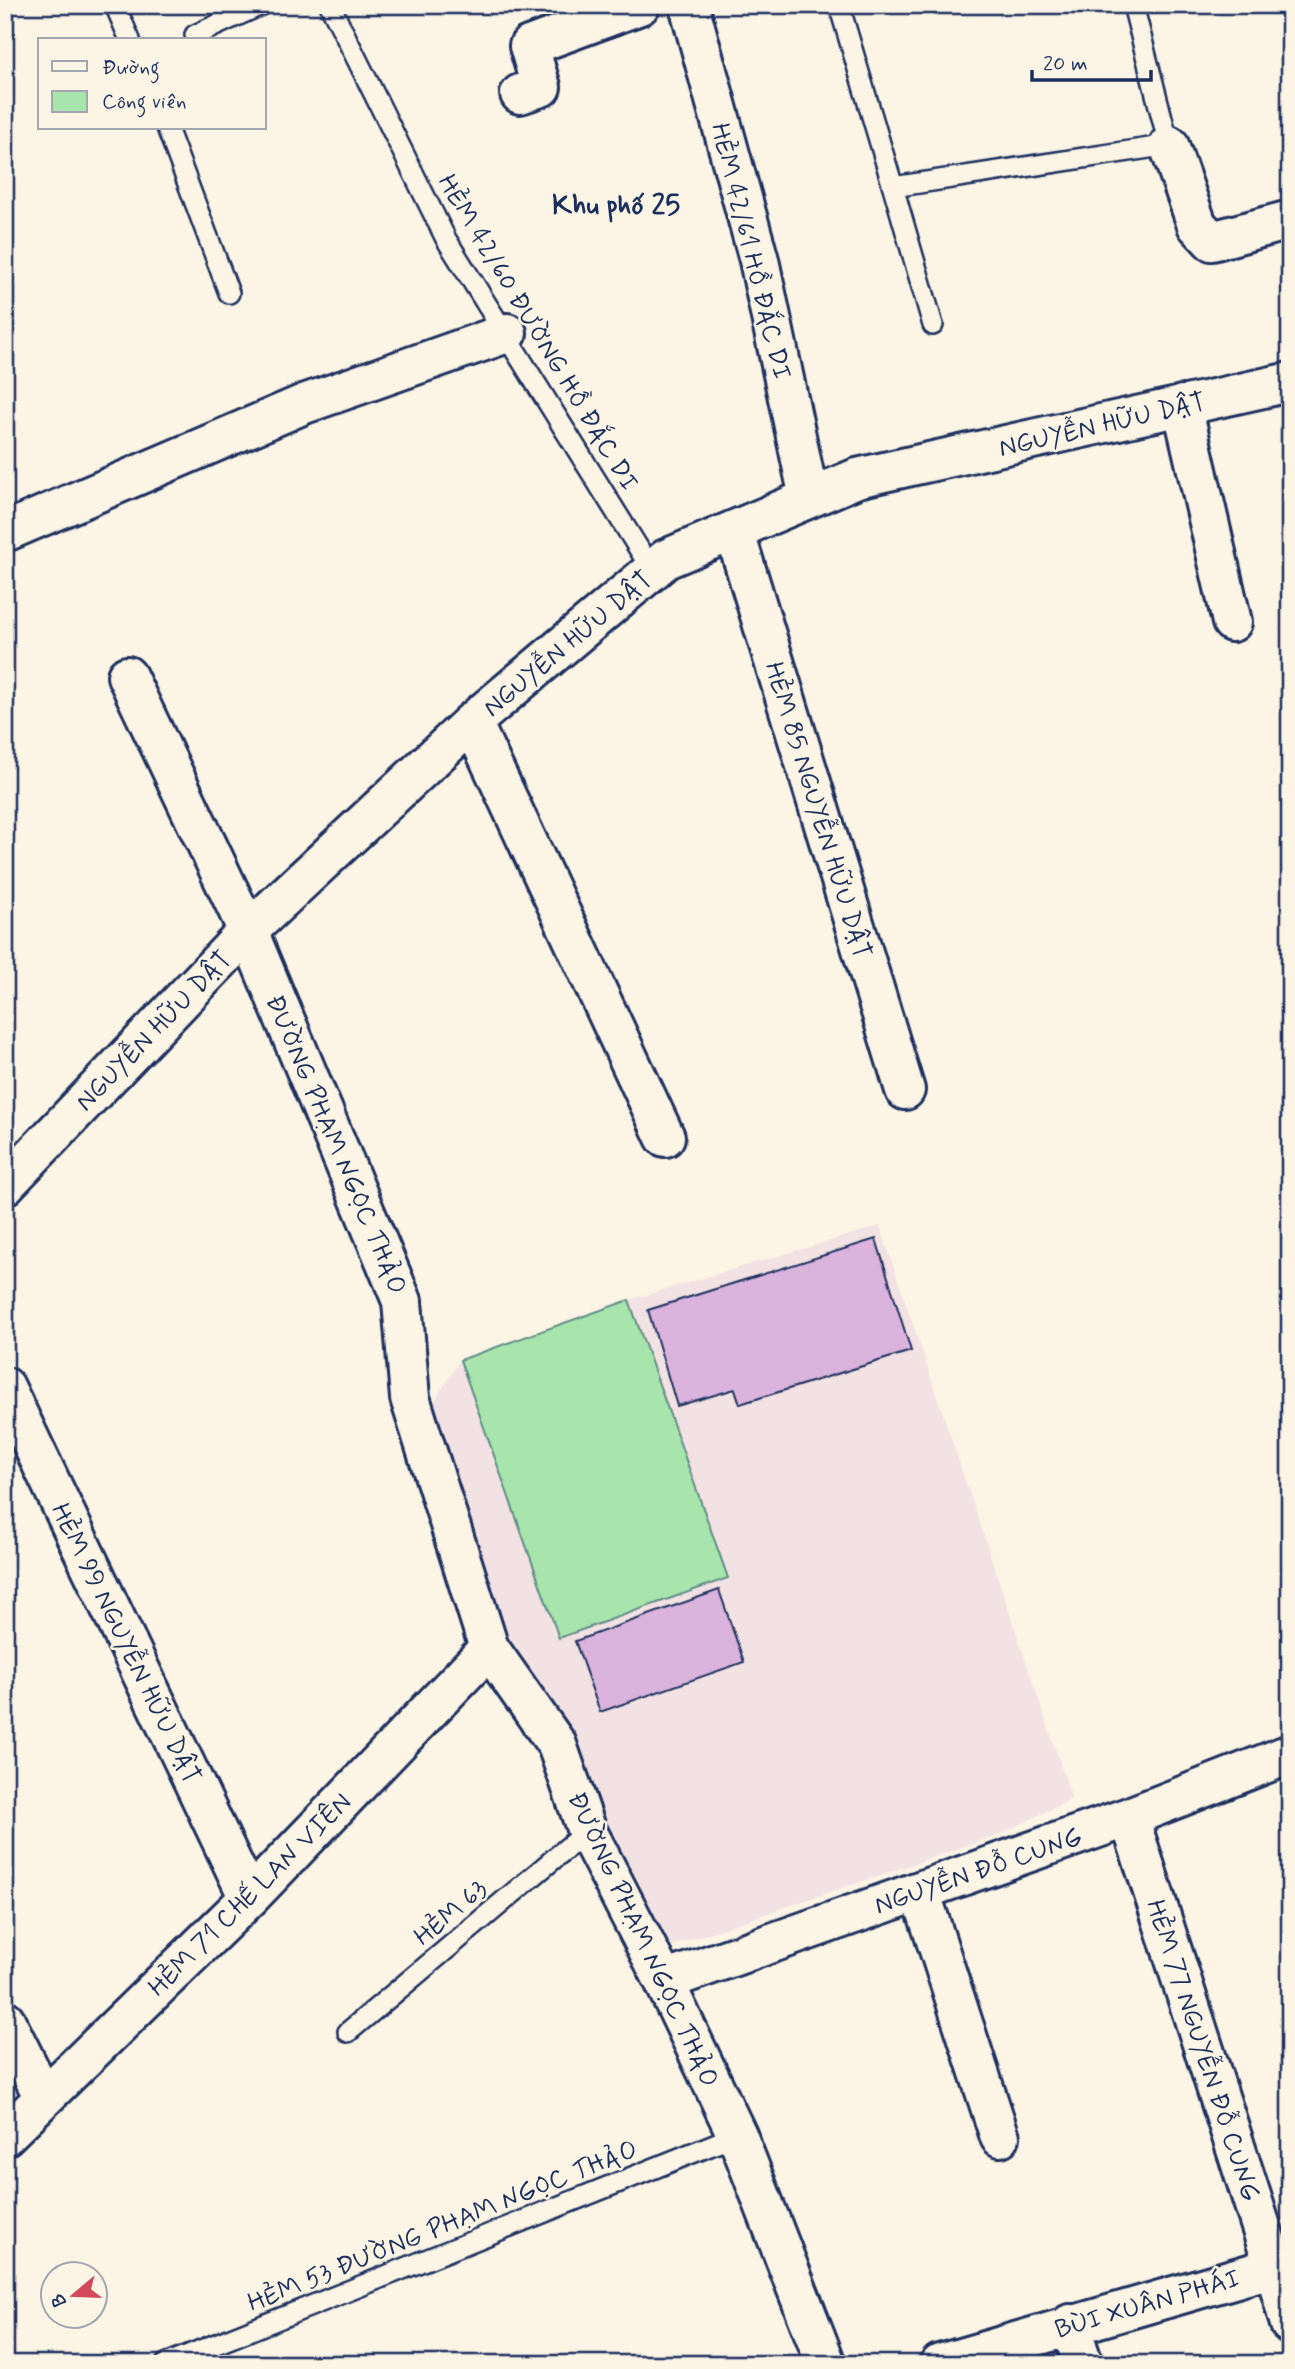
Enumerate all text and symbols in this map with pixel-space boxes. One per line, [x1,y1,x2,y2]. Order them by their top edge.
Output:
legend [38,38,266,130]
scale bar [1032,38,1152,82]
text: 20 m [1043,50,1088,78]
text: Đường [102,54,160,84]
text: Công viên [102,88,187,118]
street label: HẺM 42/61 HỒ ĐẮC DI [702,119,801,383]
street label: HẺM 42/60 ĐƯỜNG HỒ ĐẮC DI [429,167,648,498]
district label: Khu phố 25 [552,188,680,225]
street label: NGUYỄN HỮU DẬT [995,384,1209,466]
street label: NGUYỄN HỮU DẬT [475,562,660,725]
street label: HẺM 85 NGUYỄN HỮU DẬT [756,658,880,963]
street label: NGUYỄN HỮU DẬT [67,942,240,1119]
street label: ĐƯỜNG PHẠM NGỌC THẢO [257,990,414,1300]
street label: HẺM 99 NGUYỄN HỮU DẬT [42,1497,210,1790]
street label: HẺM 71 CHẾ LAN VIÊN [140,1785,360,2005]
street label: ĐƯỜNG PHẠM NGỌC THẢO [559,1787,726,2093]
street label: NGUYỄN ĐỖ CUNG [870,1819,1087,1923]
street label: HẺM 63 [407,1873,495,1954]
street label: HẺM 77 NGUYỄN ĐỖ CUNG [1137,1895,1269,2206]
street label: HẺM 53 ĐƯỜNG PHẠM NGỌC THẢO [243,2133,643,2321]
north arrow [38,2260,108,2330]
street label: BÙI XUÂN PHÁI [1051,2261,1244,2348]
text: B [46,2290,73,2310]

